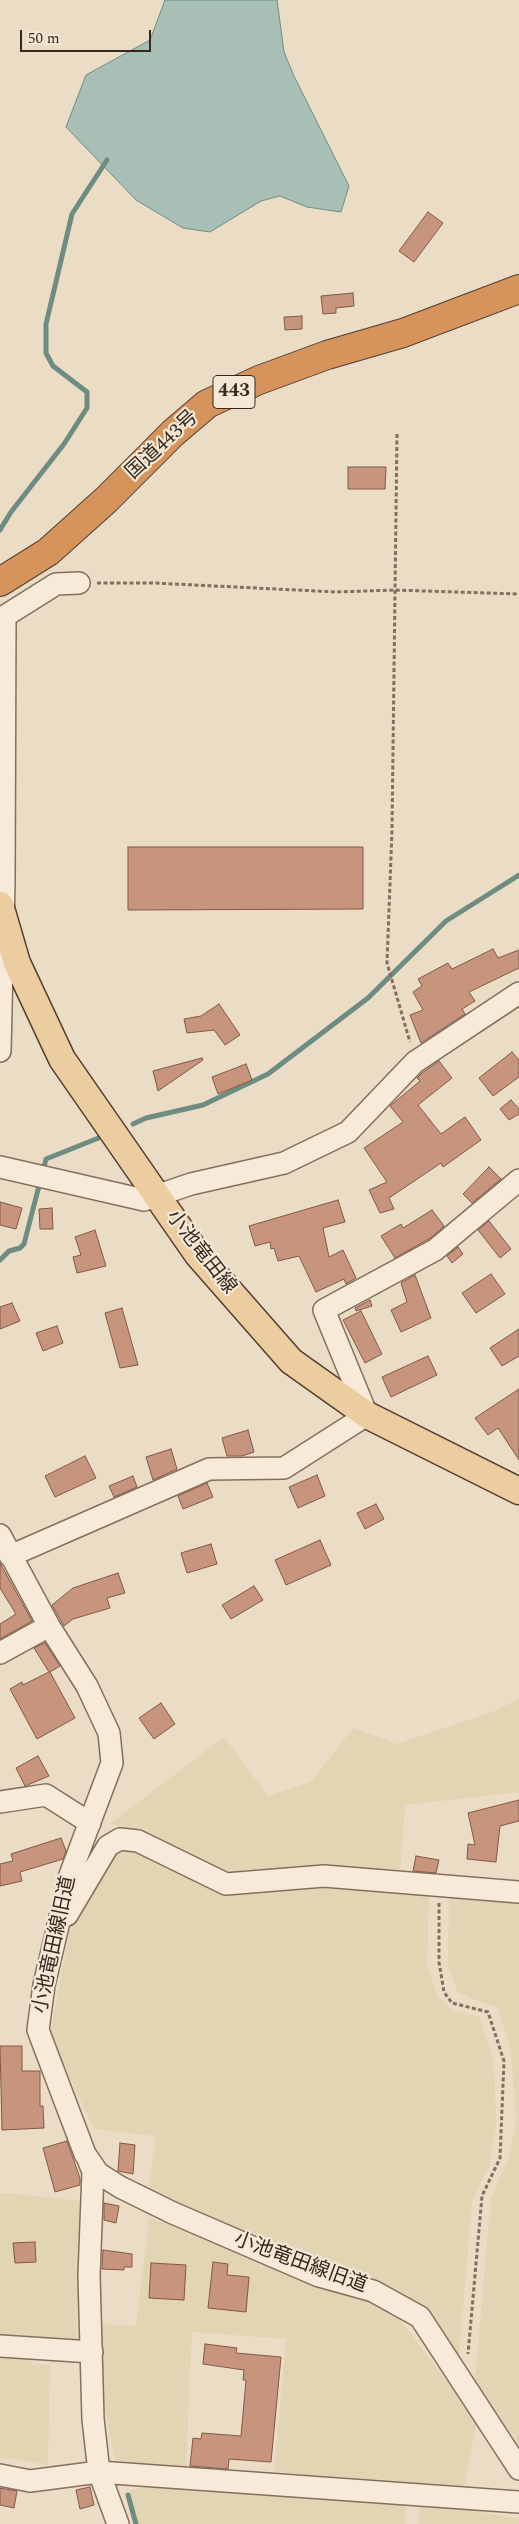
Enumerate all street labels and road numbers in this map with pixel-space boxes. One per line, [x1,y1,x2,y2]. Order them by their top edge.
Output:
road number: 443 [213,376,255,408]
street label: 国道443号 [122,407,204,485]
street label: 小池竜田線 [160,1206,240,1300]
street label: 小池竜田線旧道 [30,1874,82,2016]
street label: 小池竜田線旧道 [230,2229,370,2299]

